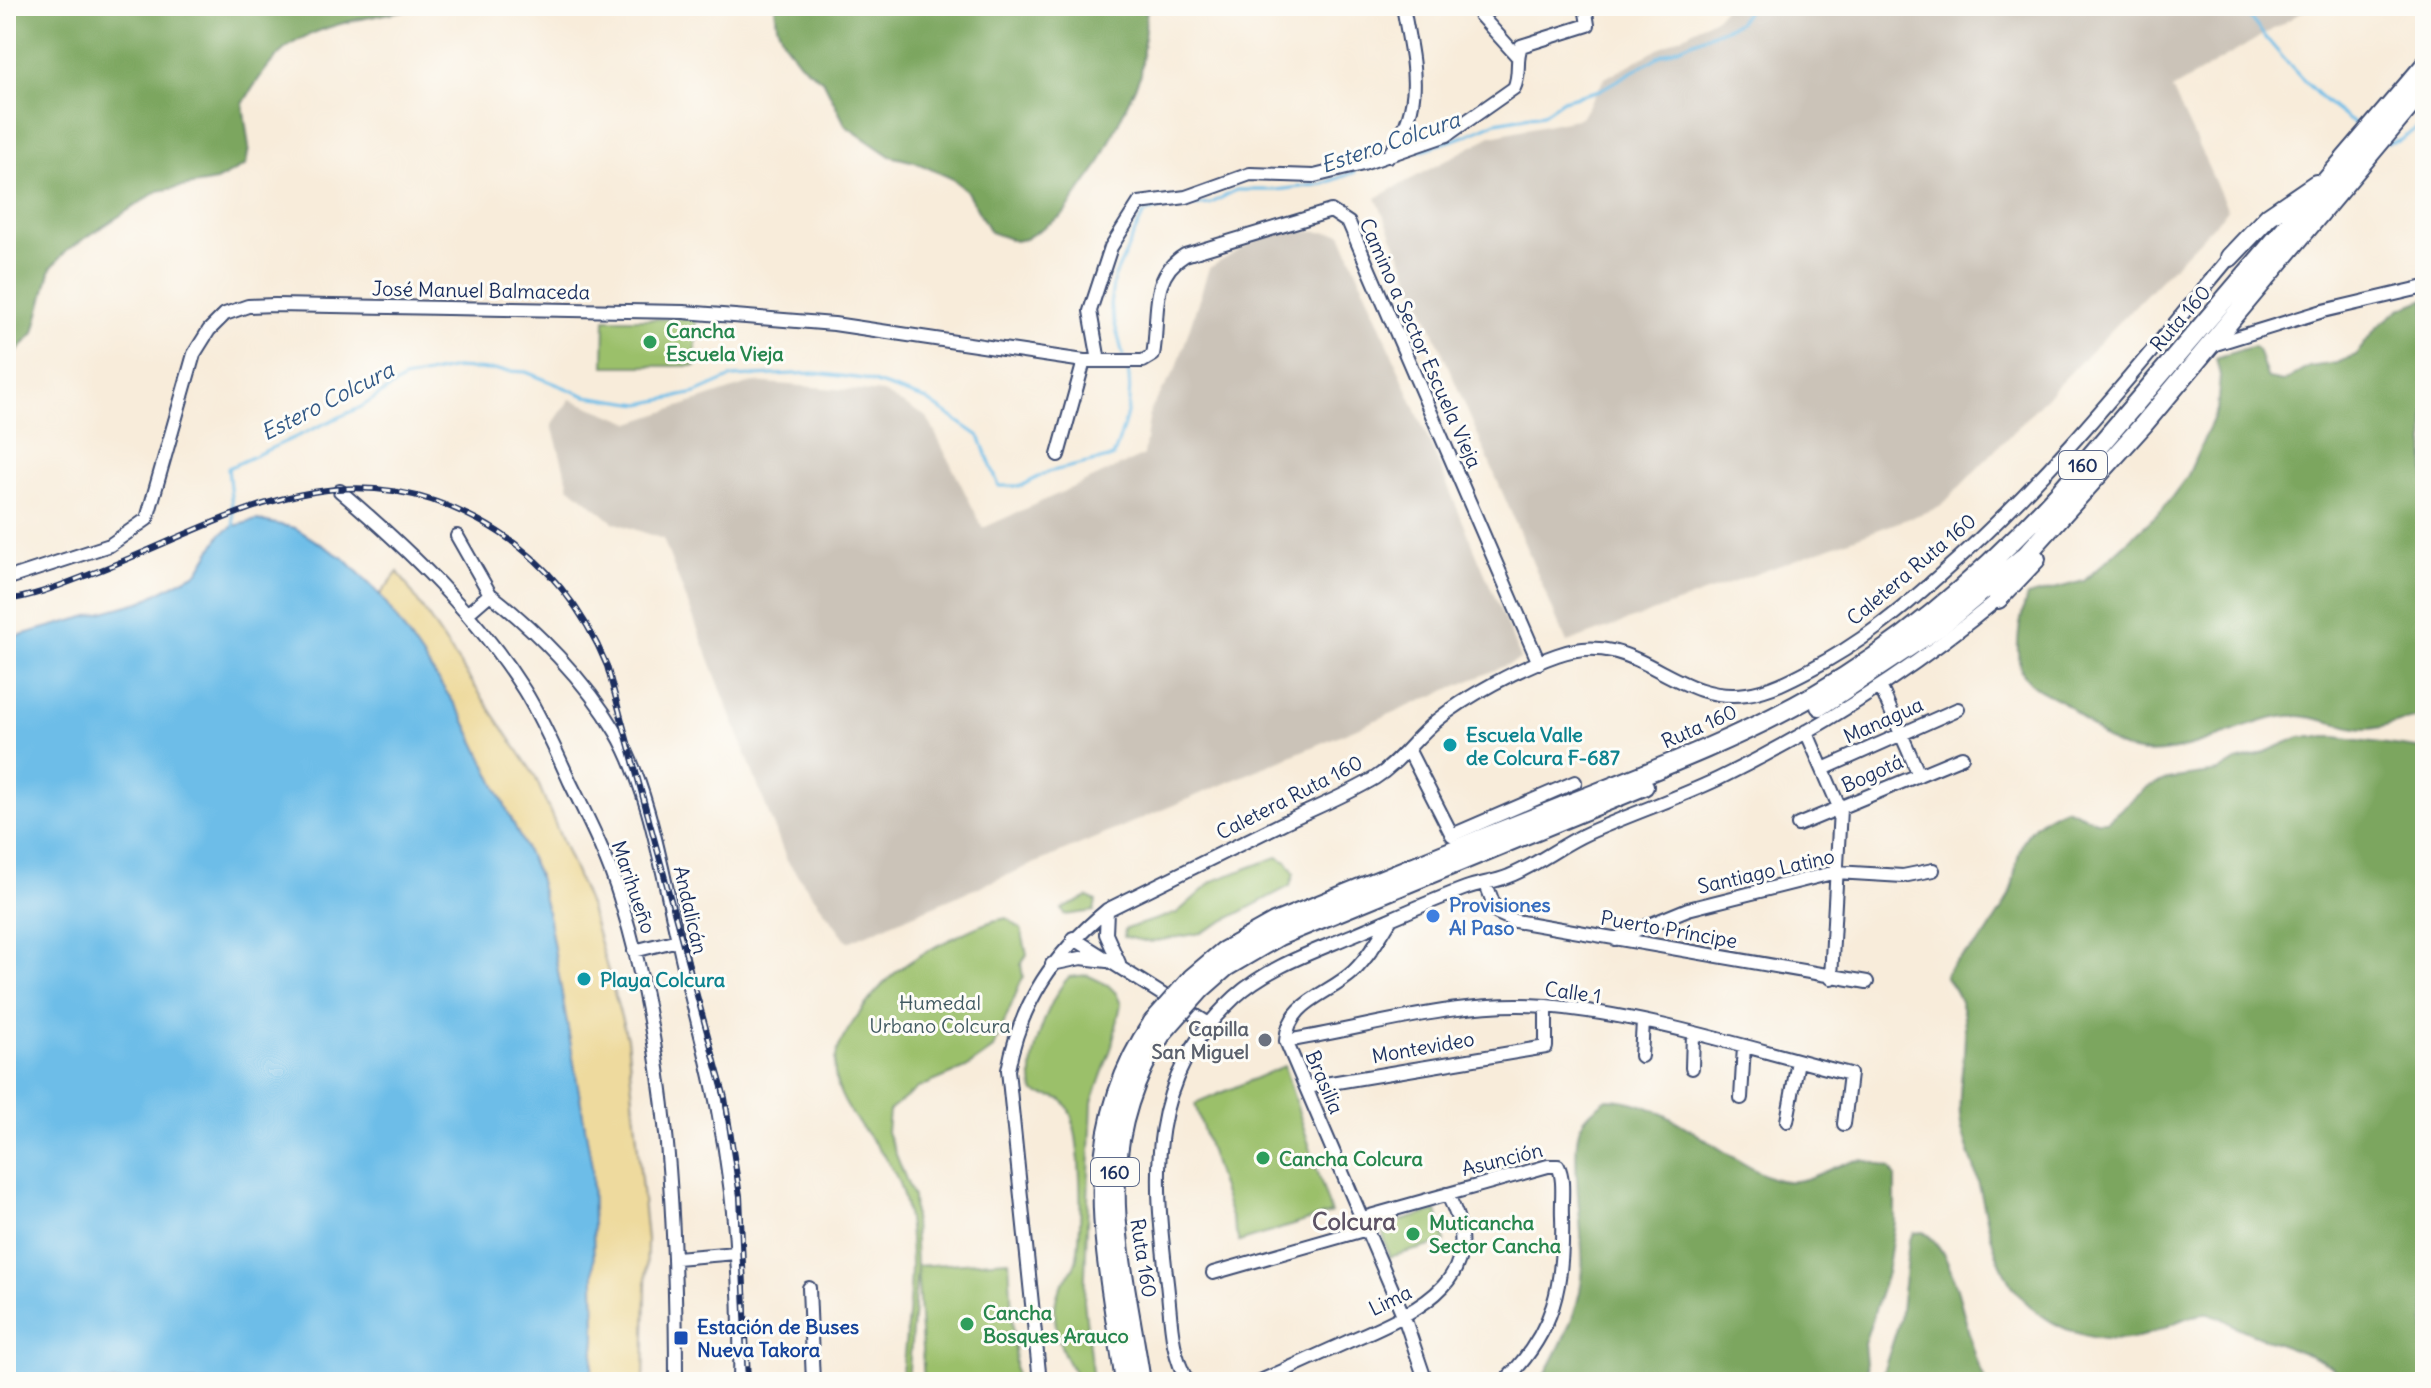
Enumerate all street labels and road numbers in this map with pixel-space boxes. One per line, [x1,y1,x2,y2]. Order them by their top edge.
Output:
street label: Camino a Sector Escuela Vieja [1354,214,1488,472]
street label: José Manuel Balmaceda [372,276,590,304]
street label: Ruta 160 [2144,280,2216,356]
road number: 160 [2059,451,2107,479]
street label: Caletera Ruta 160 [1841,508,1981,630]
street label: Managua [1839,691,1927,749]
street label: Ruta 160 [1657,698,1741,754]
street label: Bogotá [1837,748,1907,798]
street label: Caletera Ruta 160 [1212,749,1366,845]
street label: Marihueño [606,837,662,937]
street label: Santiago Latino [1695,843,1837,899]
street label: Andalicán [669,864,713,956]
street label: Puerto Príncipe [1599,905,1739,953]
street label: Calle 1 [1543,976,1603,1008]
street label: Montevideo [1370,1026,1476,1068]
street label: Brasilia [1301,1047,1349,1117]
street label: Asunción [1459,1137,1545,1181]
road number: 160 [1091,1158,1139,1186]
street label: Ruta 160 [1125,1217,1163,1299]
street label: Lima [1365,1279,1415,1321]

